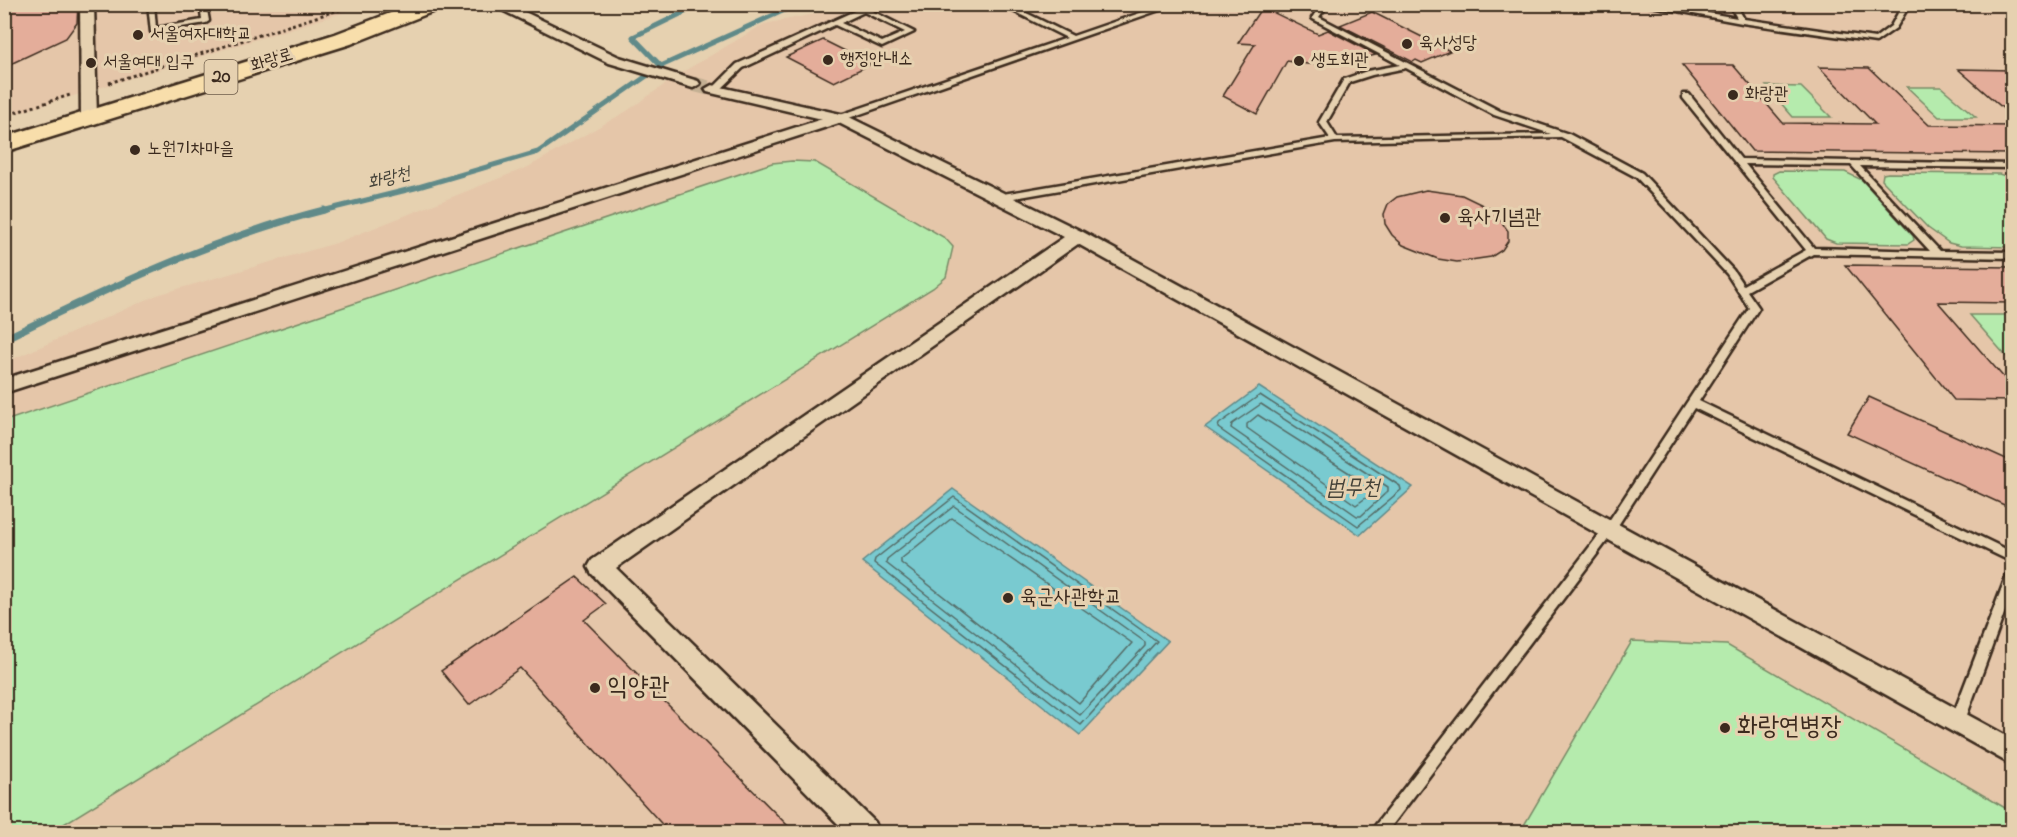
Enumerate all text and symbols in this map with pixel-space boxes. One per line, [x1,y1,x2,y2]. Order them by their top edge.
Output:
place label: 서울여자대학교 [150,22,251,48]
marker: 서울여자대학교 [131,28,145,42]
place label: 육사성당 [1419,31,1477,57]
marker: 육사성당 [1400,37,1414,51]
street label: 화랑로 [247,42,297,80]
place label: 행정안내소 [840,47,912,73]
place label: 생도회관 [1311,48,1369,74]
place label: 서울여대 입구 [103,50,194,76]
marker: 행정안내소 [821,53,835,67]
marker: 생도회관 [1292,54,1306,68]
marker: 서울여대 입구 [84,56,98,70]
road number: 20 [204,60,238,94]
place label: 화랑관 [1745,82,1788,108]
marker: 화랑관 [1726,88,1740,102]
place label: 노원기차마을 [147,137,234,163]
marker: 노원기차마을 [128,143,142,157]
water label: 화랑천 [365,161,415,197]
place label: 육사기념관 [1457,203,1542,233]
marker: 육사기념관 [1438,211,1452,225]
water label: 범무천 [1326,473,1382,505]
place label: 육군사관학교 [1020,583,1121,613]
marker: 육군사관학교 [1001,591,1015,605]
place label: 익양관 [607,669,670,707]
marker: 익양관 [588,681,602,695]
place label: 화랑연병장 [1737,709,1842,747]
marker: 화랑연병장 [1718,721,1732,735]

